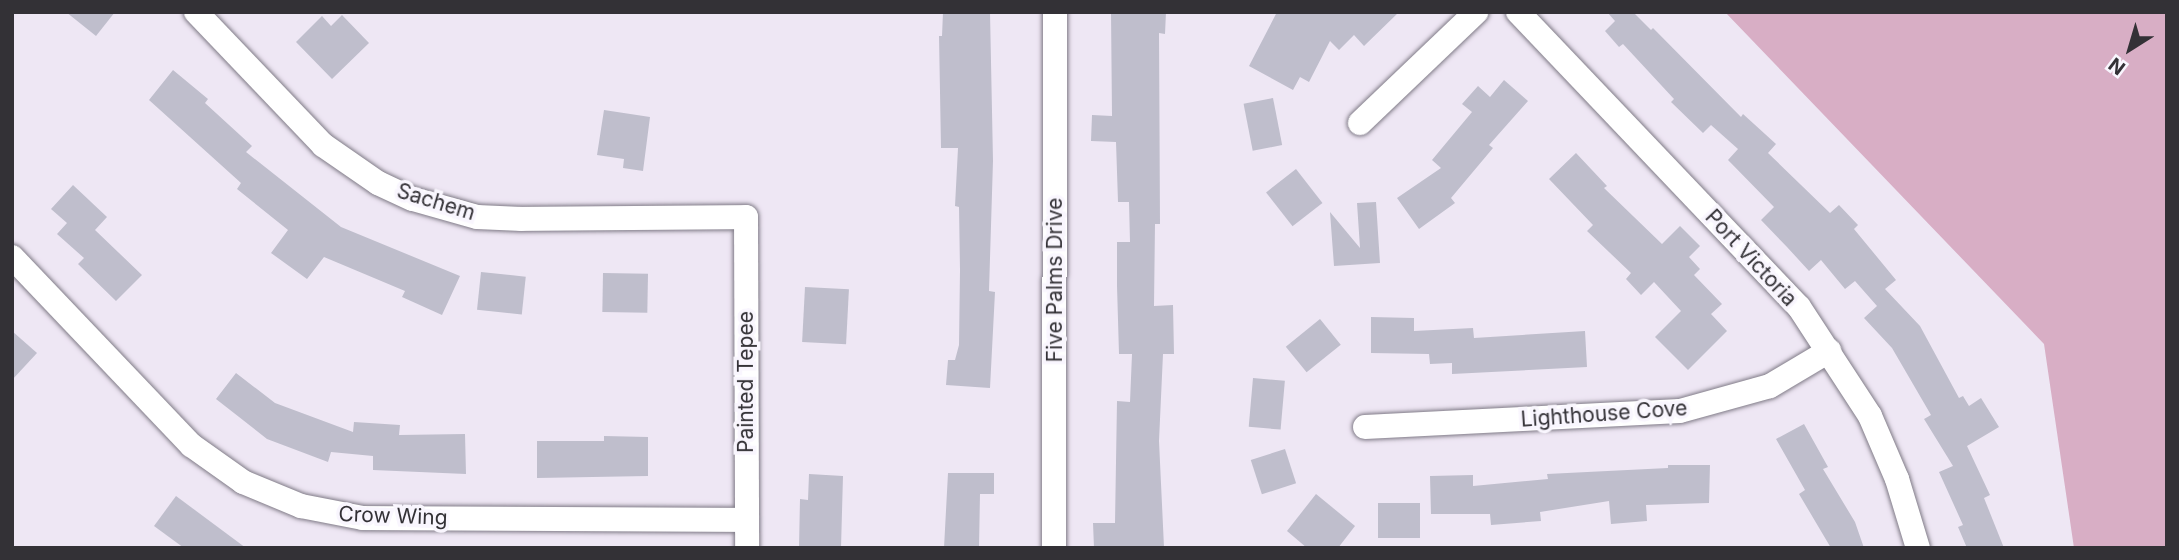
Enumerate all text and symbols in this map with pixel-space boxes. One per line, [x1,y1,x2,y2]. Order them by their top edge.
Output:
north arrow [2095,14,2165,84]
text: N [2104,53,2130,80]
street label: Sachem [394,178,478,226]
street label: Five Palms Drive [1042,198,1068,362]
street label: Port Victoria [1700,204,1802,312]
street label: Painted Tepee [733,311,759,453]
street label: Lighthouse Cove [1520,396,1688,432]
street label: Crow Wing [338,502,448,530]

